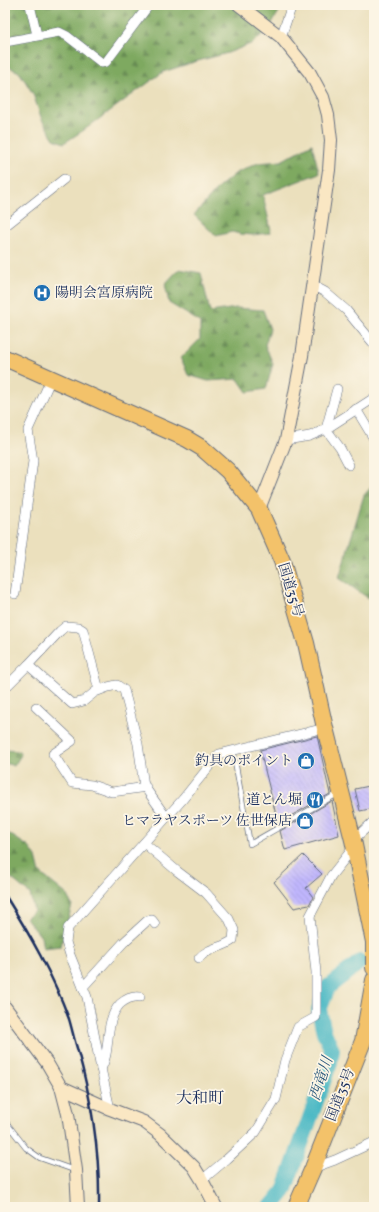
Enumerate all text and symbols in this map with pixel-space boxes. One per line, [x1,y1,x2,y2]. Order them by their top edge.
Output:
hospital icon: 陽明会宮原病院 [32,283,52,303]
place label: 陽明会宮原病院 [55,284,153,303]
street label: 国道35号 [273,560,307,620]
shop icon: 釣具のポイント [296,751,316,771]
place label: 釣具のポイント [195,752,293,771]
restaurant icon: 道とん堀 [305,790,325,810]
place label: 道とん堀 [246,791,302,810]
shop icon: ヒマラヤスポーツ 佐世保店 [295,811,315,831]
place label: ヒマラヤスポーツ 佐世保店 [122,812,292,831]
water label: 西竜川 [305,1052,340,1104]
street label: 国道35号 [322,1065,360,1125]
district label: 大和町 [176,1088,224,1110]

